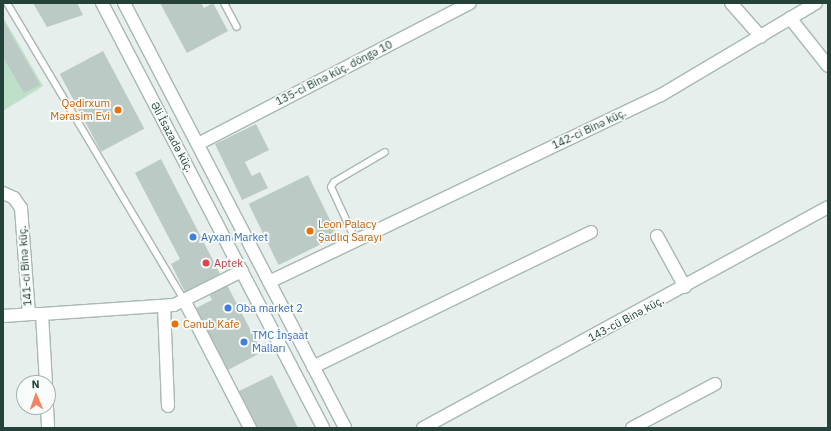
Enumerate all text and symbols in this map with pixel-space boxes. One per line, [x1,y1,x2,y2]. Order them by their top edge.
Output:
street label: 135-ci Binə küç. döngə 10 [273,38,395,108]
place label: Qədirxum Mərasim Evi [50,97,110,123]
street label: Əli İsazadə küç. [148,99,196,175]
marker: Qədirxum Mərasim Evi [113,105,123,115]
street label: 142-ci Binə küç. [550,106,628,152]
place label: Leon Palaсу Şadlıq Sarayı [318,218,382,244]
street label: 141-ci Binə küç. [16,225,34,307]
marker: Leon Palaсу Şadlıq Sarayı [305,226,315,236]
place label: Ayxan Market [201,230,268,244]
marker: Ayxan Market [188,232,198,242]
place label: Aptek [214,256,243,270]
marker: Aptek [201,258,211,268]
street label: 143-cü Binə küç. [586,293,666,345]
place label: Oba market 2 [236,301,303,315]
marker: Oba market 2 [223,303,233,313]
place label: Cənub Kafe [183,317,240,331]
marker: Cənub Kafe [170,319,180,329]
place label: TMC İnşaat Malları [252,329,308,355]
marker: TMC İnşaat Malları [239,337,249,347]
north arrow [16,375,56,415]
text: N [31,377,40,391]

